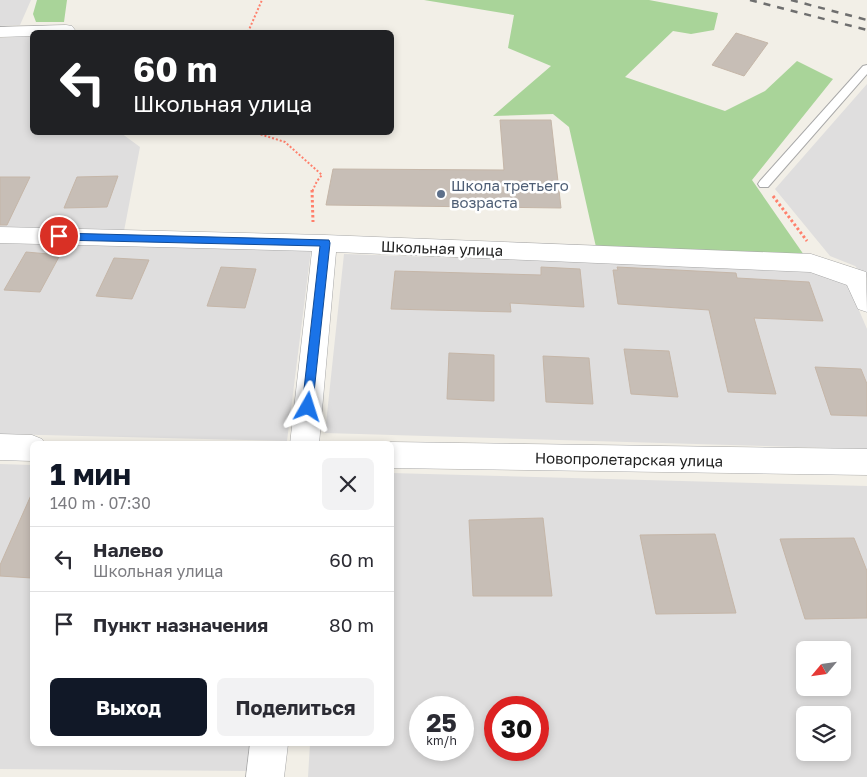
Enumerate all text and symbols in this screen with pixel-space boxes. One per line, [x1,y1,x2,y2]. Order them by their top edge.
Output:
text: 60 m [133,48,217,90]
icon: left [50,50,115,115]
text: Школьная улица [133,90,312,117]
place label: Школа третьего возраста [451,176,569,211]
marker: Школа третьего возраста [435,188,447,200]
pin [38,215,80,257]
icon: arrive [45,222,73,250]
street label: Школьная улица [381,237,503,259]
position arrow [281,380,333,432]
street label: Новопролетарская улица [535,448,723,470]
text: 1 мин [50,456,131,492]
button: close [322,458,374,510]
text: 140 m · 07:30 [50,493,151,513]
text: Налево [93,538,163,561]
icon: left [50,545,78,573]
text: 60 m [329,548,374,571]
text: Школьная улица [93,561,223,581]
icon: arrive [50,610,78,638]
text: Пункт назначения [93,613,268,636]
text: 80 m [329,613,374,636]
north arrow [796,641,851,696]
map controls [796,641,851,761]
button: Выход [50,678,207,736]
button: Поделиться [217,678,374,736]
speed limit sign: 30 [484,696,549,761]
button: layers [796,706,851,761]
text: 25 [426,707,457,738]
text: km/h [426,733,457,748]

